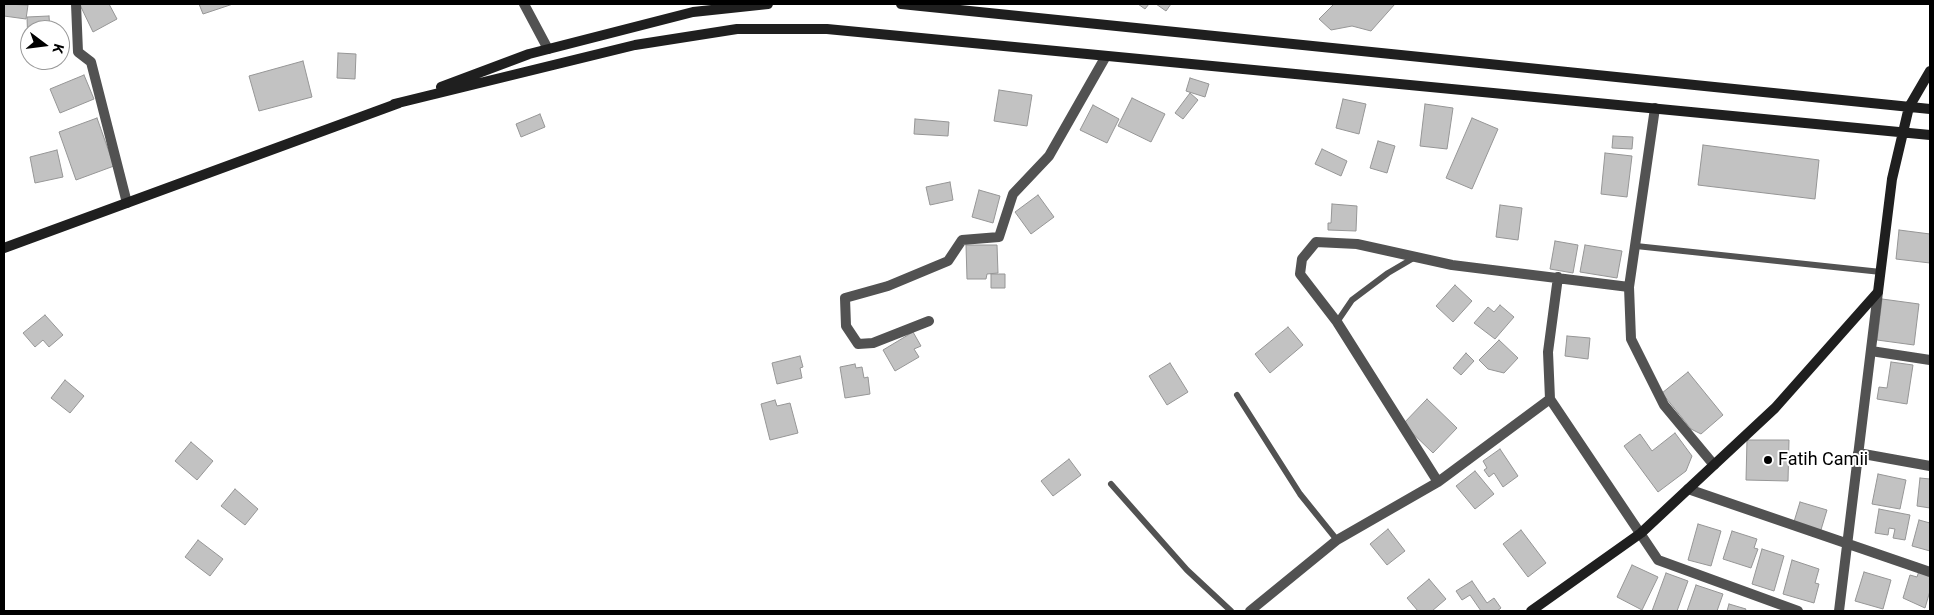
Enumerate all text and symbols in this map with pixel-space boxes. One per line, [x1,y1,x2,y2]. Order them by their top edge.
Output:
north arrow [20,20,70,70]
text: K [50,42,67,55]
place label: Fatih Camii [1778,449,1868,471]
marker: Fatih Camii [1762,454,1774,466]

